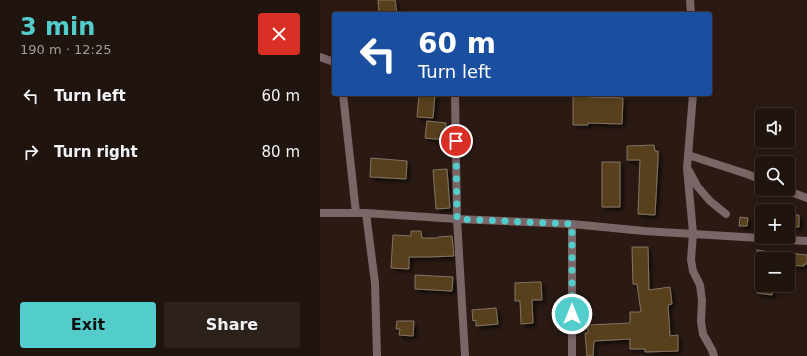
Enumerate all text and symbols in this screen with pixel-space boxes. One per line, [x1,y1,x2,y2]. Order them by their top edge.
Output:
text: 3 min [20,13,95,41]
button: close [258,13,300,55]
text: 60 m [418,27,496,60]
icon: left [352,28,404,80]
text: 190 m · 12:25 [20,42,111,57]
text: Turn left [418,61,491,82]
icon: left [20,85,42,107]
text: Turn left [54,87,126,105]
text: 60 m [262,87,300,105]
map controls [755,108,795,292]
button: sound [755,108,795,148]
pin [439,124,473,158]
icon: arrive [445,130,467,152]
icon: right [20,141,42,163]
text: Turn right [54,143,138,161]
text: 80 m [262,143,300,161]
button: search [755,156,795,196]
button: + [755,204,795,244]
button: − [755,252,795,292]
position arrow [551,293,593,335]
button: Exit [20,302,156,348]
button: Share [164,302,300,348]

